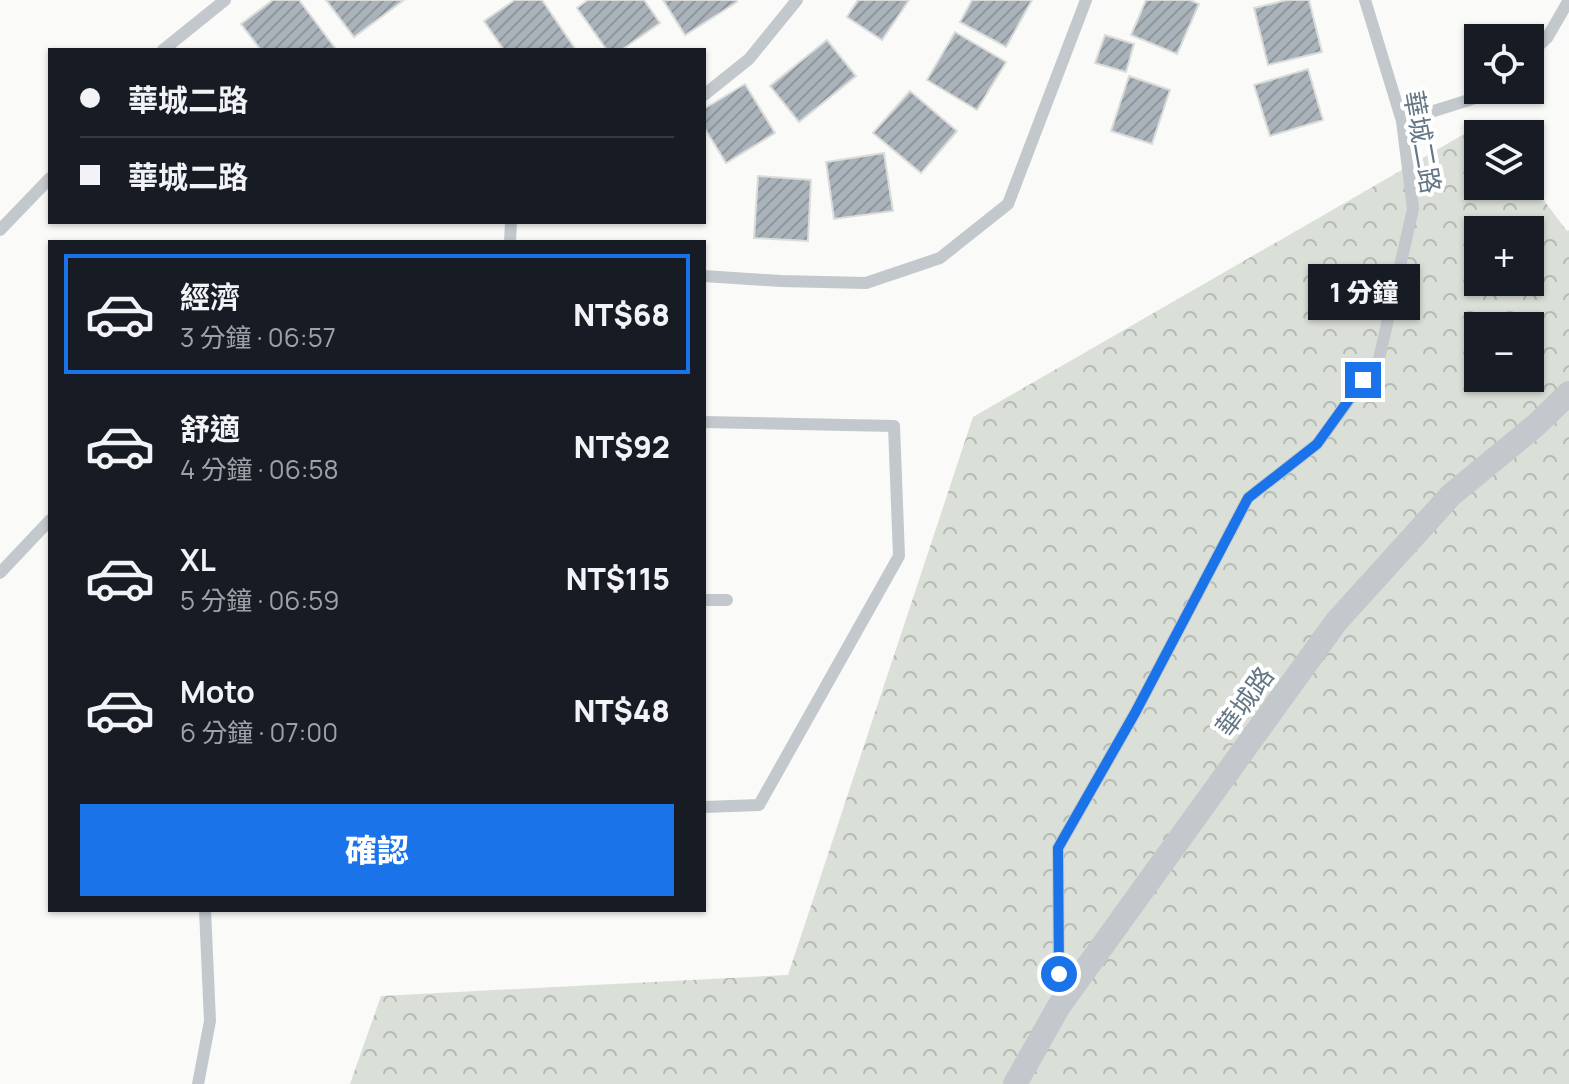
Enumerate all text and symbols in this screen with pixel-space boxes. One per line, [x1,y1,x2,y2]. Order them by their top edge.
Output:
map controls [1464,24,1544,392]
button: locate [1464,24,1544,104]
text: 華城二路 [128,79,248,120]
street label: 華城二路 [1396,88,1450,196]
button: layers [1464,120,1544,200]
text: 華城二路 [128,156,248,197]
button: + [1464,216,1544,296]
callout: 1 分鐘 [1307,264,1419,320]
text: 1 分鐘 [1329,274,1399,310]
text: 經濟 [180,276,240,317]
icon: car [84,278,156,350]
text: NT$68 [573,294,670,335]
button: − [1464,312,1544,392]
text: 3 分鐘 · 06:57 [180,319,336,355]
route end [1345,362,1381,398]
text: 舒適 [180,408,240,449]
icon: car [84,410,156,482]
text: NT$92 [574,426,670,467]
text: 4 分鐘 · 06:58 [180,451,339,487]
text: XL [180,539,216,580]
icon: car [84,542,156,614]
text: NT$115 [566,558,670,599]
text: 5 分鐘 · 06:59 [180,582,339,618]
street label: 華城路 [1207,659,1281,743]
text: Moto [180,671,255,712]
icon: car [84,674,156,746]
text: NT$48 [573,690,670,731]
text: 6 分鐘 · 07:00 [180,714,338,750]
button: 確認 [80,804,674,896]
route start [1041,956,1077,992]

